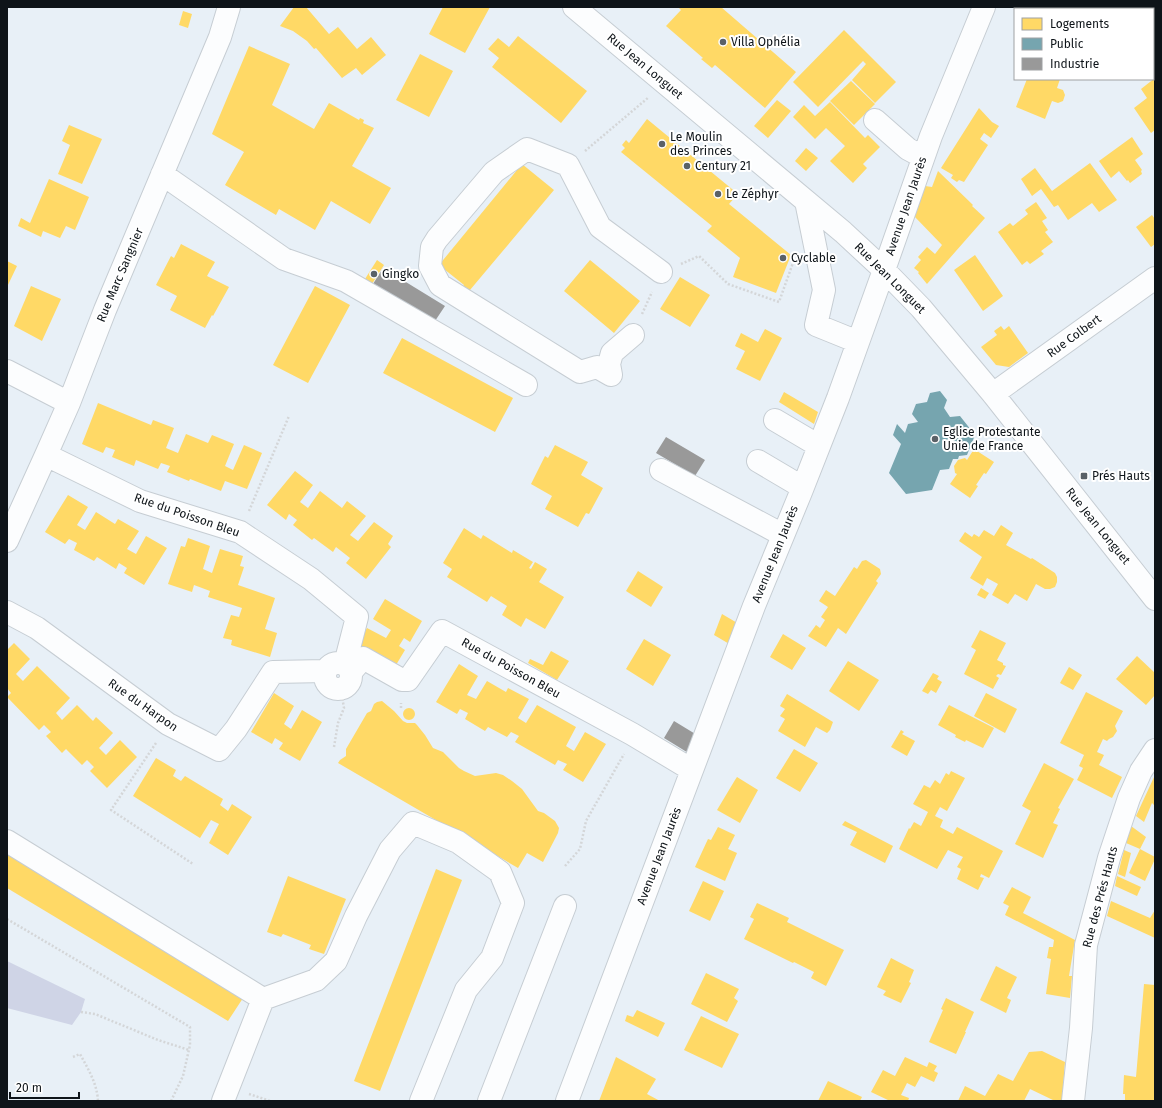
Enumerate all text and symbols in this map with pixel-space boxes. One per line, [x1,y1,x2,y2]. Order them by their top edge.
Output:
legend [1014,8,1154,80]
text: Logements [1050,17,1109,31]
street label: Rue Jean Longuet [604,30,686,102]
place label: Villa Ophélia [731,35,800,49]
marker: Villa Ophélia [718,37,728,47]
text: Public [1050,37,1084,51]
text: Industrie [1050,57,1099,71]
place label: Le Moulin des Princes [670,130,732,158]
marker: Le Moulin des Princes [657,139,667,149]
street label: Avenue Jean Jaurès [883,154,930,257]
place label: Century 21 [695,159,751,173]
marker: Century 21 [682,161,692,171]
place label: Le Zéphyr [726,187,779,201]
marker: Le Zéphyr [713,189,723,199]
street label: Rue Marc Sangnier [94,225,146,324]
street label: Rue Jean Longuet [852,240,929,317]
place label: Cyclable [791,251,836,265]
marker: Cyclable [778,253,788,263]
place label: Gingko [382,267,419,281]
marker: Gingko [369,269,379,279]
street label: Rue Colbert [1044,311,1104,360]
place label: Eglise Protestante Unie de France [943,425,1040,453]
marker: Eglise Protestante Unie de France [930,434,940,444]
place label: Prés Hauts [1092,469,1150,483]
marker: Prés Hauts [1079,471,1089,481]
street label: Rue Jean Longuet [1063,485,1134,568]
street label: Rue du Poisson Bleu [132,490,242,540]
street label: Avenue Jean Jaurès [749,503,801,605]
street label: Rue du Poisson Bleu [459,635,563,701]
street label: Rue du Harpon [105,676,181,734]
street label: Avenue Jean Jaurès [634,805,684,907]
street label: Rue des Prés Hauts [1080,844,1120,949]
scale bar [10,1074,79,1100]
text: 20 m [16,1081,42,1095]

